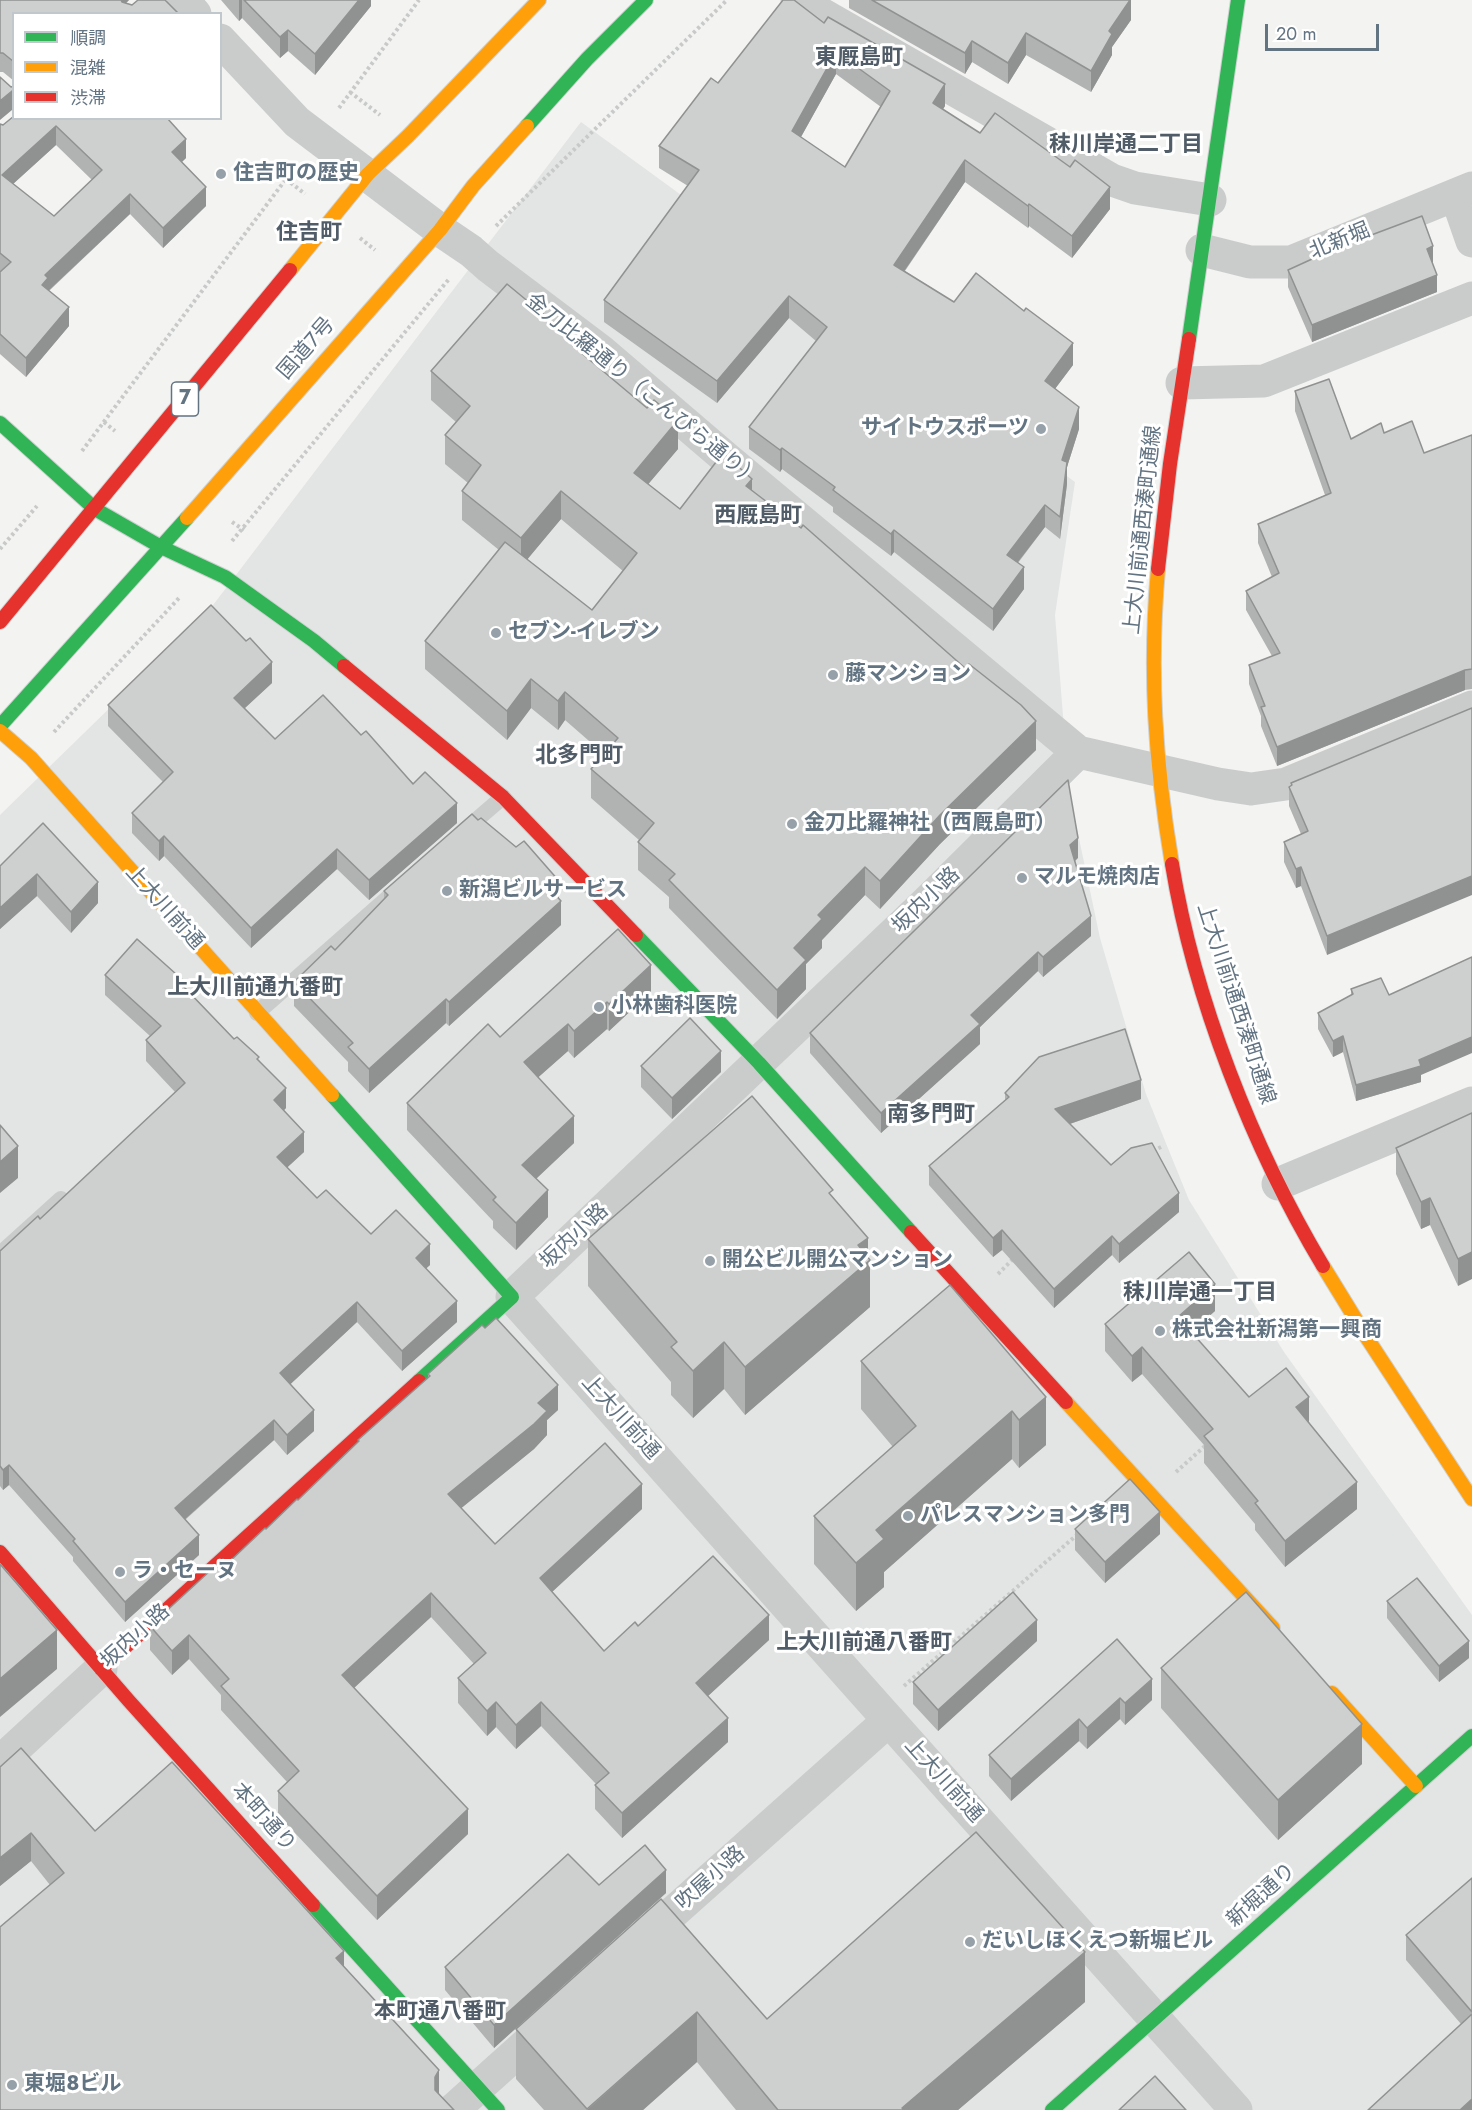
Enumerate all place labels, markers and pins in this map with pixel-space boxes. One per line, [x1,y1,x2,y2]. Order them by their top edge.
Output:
place label: 住吉町の歴史 [233,161,359,187]
marker: 住吉町の歴史 [214,167,228,181]
place label: サイトウスポーツ [861,416,1029,442]
marker: サイトウスポーツ [1034,422,1048,436]
place label: セブン-イレブン [508,620,660,646]
marker: セブン-イレブン [489,626,503,640]
place label: 藤マンション [845,662,971,688]
marker: 藤マンション [826,668,840,682]
place label: 金刀比羅神社（西厩島町） [804,811,1056,837]
marker: 金刀比羅神社（西厩島町） [785,817,799,831]
place label: マルモ焼肉店 [1034,865,1160,891]
marker: マルモ焼肉店 [1015,871,1029,885]
place label: 新潟ビルサービス [459,878,627,904]
marker: 新潟ビルサービス [440,884,454,898]
place label: 小林歯科医院 [611,994,737,1020]
marker: 小林歯科医院 [592,1000,606,1014]
place label: 開公ビル開公マンション [722,1248,953,1274]
marker: 開公ビル開公マンション [703,1254,717,1268]
place label: 株式会社新潟第一興商 [1172,1318,1382,1344]
marker: 株式会社新潟第一興商 [1153,1324,1167,1338]
place label: パレスマンション多門 [920,1503,1130,1529]
marker: パレスマンション多門 [901,1509,915,1523]
place label: ラ・セーヌ [132,1559,237,1585]
marker: ラ・セーヌ [113,1565,127,1579]
place label: だいしほくえつ新堀ビル [982,1929,1213,1955]
marker: だいしほくえつ新堀ビル [963,1935,977,1949]
place label: 東堀８ビル [24,2072,121,2098]
marker: 東堀８ビル [5,2078,19,2092]

